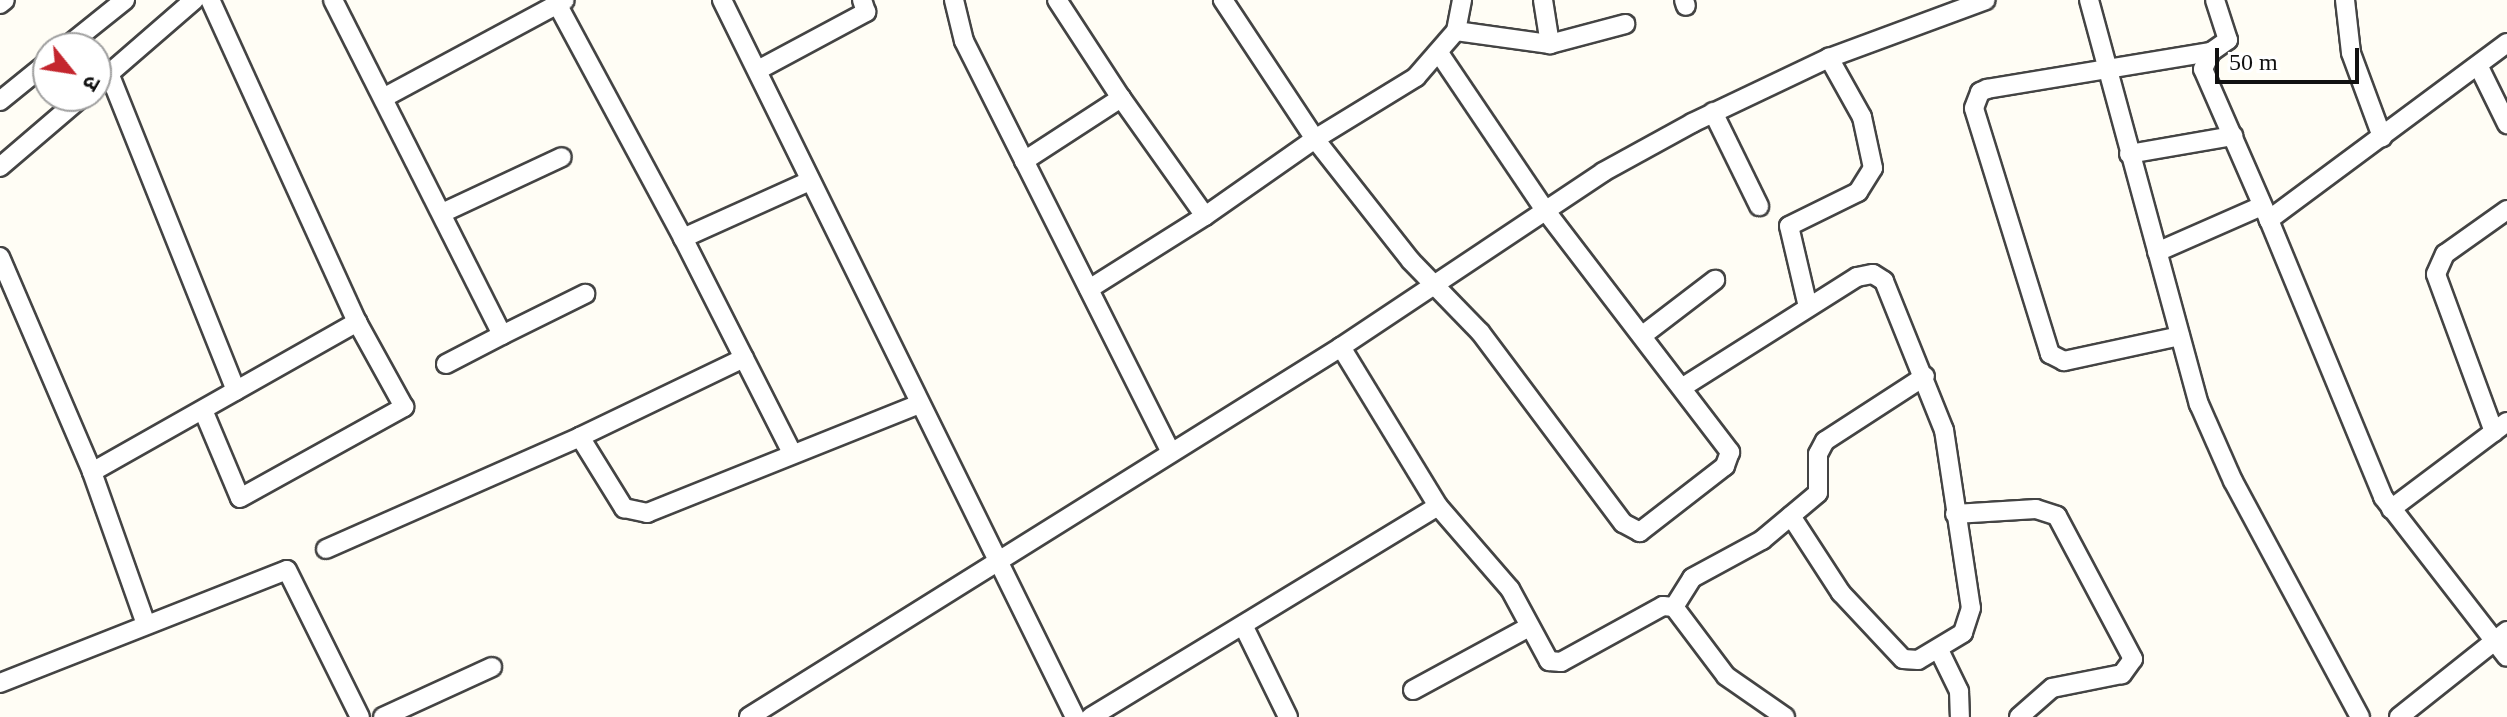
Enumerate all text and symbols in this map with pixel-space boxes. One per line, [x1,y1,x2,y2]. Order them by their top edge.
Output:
north arrow [32,32,112,112]
scale bar [2219,32,2363,82]
text: 50 m [2229,49,2278,75]
text: उ [77,71,106,95]

